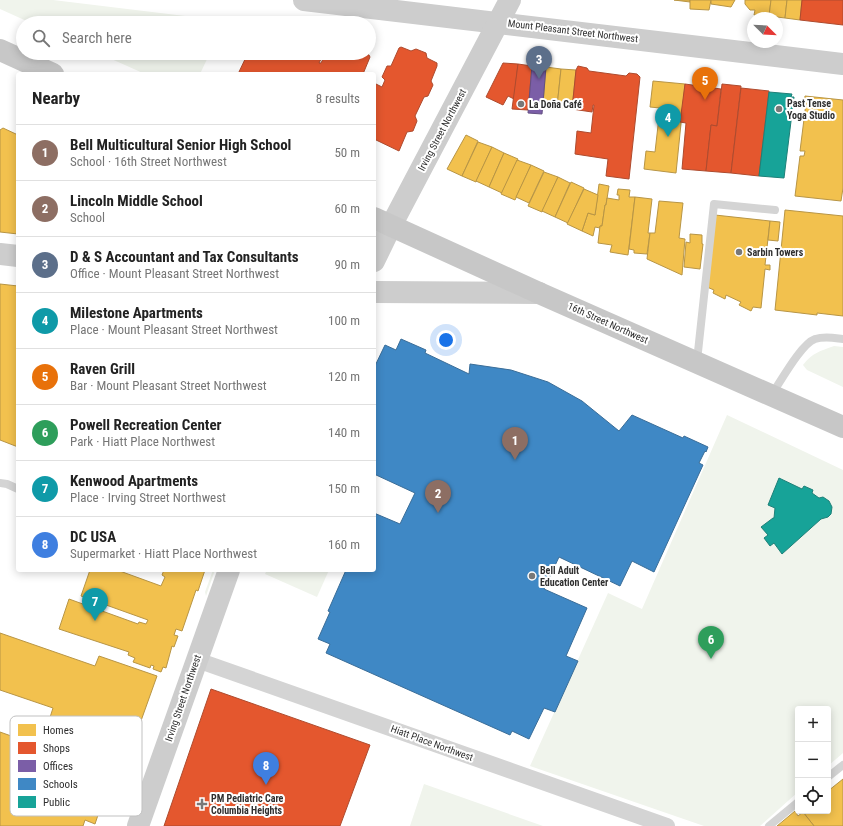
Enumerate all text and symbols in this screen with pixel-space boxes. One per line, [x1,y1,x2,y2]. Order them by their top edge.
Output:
north arrow [747,12,783,48]
search box [16,16,376,60]
street label: Mount Pleasant Street Northwest [507,18,639,44]
icon: search [30,27,52,49]
text: Search here [62,29,132,47]
pin: 3 [526,46,552,79]
pin: 5 [692,67,718,100]
street label: Irving Street Northwest [416,87,468,173]
text: Nearby [32,88,80,108]
text: 8 results [316,91,360,106]
place label: Past Tense Yoga Studio [787,98,835,121]
marker: La Doña Café [516,99,526,109]
place label: La Doña Café [529,99,582,110]
pin: 4 [655,104,681,137]
marker: Past Tense Yoga Studio [774,104,784,114]
text: Bell Multicultural Senior High School [70,136,291,154]
text: 1 [42,145,48,160]
text: 50 m [334,145,360,160]
text: School · 16th Street Northwest [70,154,227,169]
text: Lincoln Middle School [70,192,203,210]
text: 2 [42,201,48,216]
text: 60 m [334,201,360,216]
text: School [70,210,105,225]
marker: Sarbin Towers [734,247,744,257]
place label: Sarbin Towers [747,247,804,258]
text: D & S Accountant and Tax Consultants [70,248,299,266]
text: 3 [42,257,48,272]
text: 90 m [334,257,360,272]
text: Office · Mount Pleasant Street Northwest [70,266,279,281]
street label: 16th Street Northwest [566,300,650,346]
text: Milestone Apartments [70,304,203,322]
text: 4 [42,313,48,328]
text: 100 m [328,313,360,328]
text: Place · Mount Pleasant Street Northwest [70,322,278,337]
your location [436,330,456,350]
text: Raven Grill [70,360,135,378]
text: 5 [42,369,48,384]
text: 120 m [328,369,360,384]
text: Bar · Mount Pleasant Street Northwest [70,378,267,393]
text: Powell Recreation Center [70,416,222,434]
text: 6 [42,425,48,440]
text: 140 m [328,425,360,440]
pin: 1 [502,427,528,460]
text: Park · Hiatt Place Northwest [70,434,215,449]
text: Kenwood Apartments [70,472,198,490]
pin: 2 [425,480,451,513]
text: 7 [42,481,48,496]
text: 150 m [328,481,360,496]
text: Place · Irving Street Northwest [70,490,226,505]
text: DC USA [70,528,116,546]
text: 8 [42,537,48,552]
text: 160 m [328,537,360,552]
text: Supermarket · Hiatt Place Northwest [70,546,257,561]
place label: Bell Adult Education Center [540,565,609,588]
marker: Bell Adult Education Center [527,571,537,581]
pin: 7 [82,588,108,621]
pin: 6 [698,626,724,659]
street label: Irving Street Northwest [163,653,203,743]
map controls [795,706,831,814]
button: + [795,706,831,742]
legend [10,716,142,816]
street label: Hiatt Place Northwest [389,723,475,763]
text: Homes [43,724,74,737]
text: Shops [43,742,70,755]
button: − [795,742,831,778]
pin: 8 [253,752,279,785]
text: Offices [43,760,73,773]
text: Schools [43,778,78,791]
button: locate [795,778,831,814]
place label: PM Pediatric Care Columbia Heights [211,793,284,816]
text: Public [43,796,70,809]
marker: PM Pediatric Care Columbia Heights [196,798,208,810]

